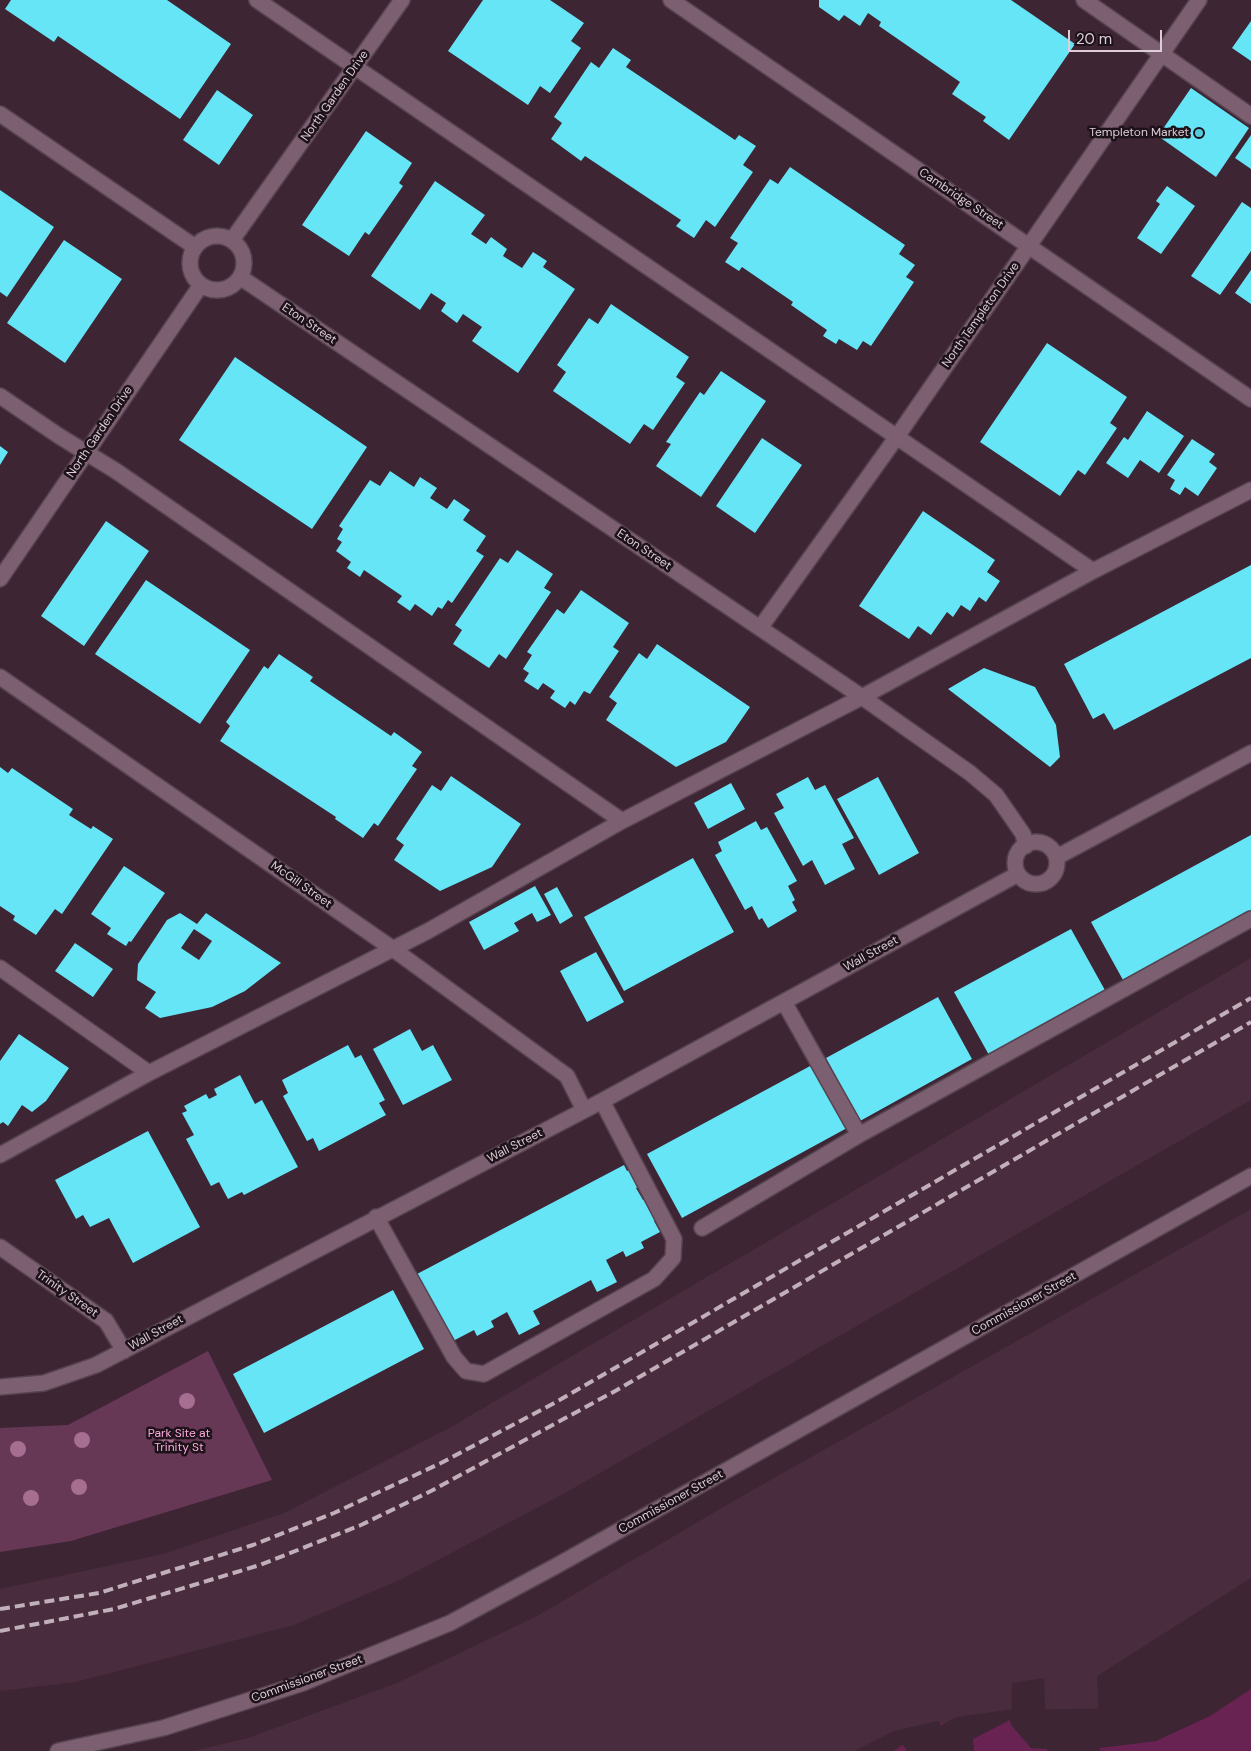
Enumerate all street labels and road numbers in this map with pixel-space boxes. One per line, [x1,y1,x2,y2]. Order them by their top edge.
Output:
street label: North Garden Drive [298,48,372,144]
street label: Cambridge Street [916,165,1006,233]
street label: North Templeton Drive [939,260,1023,370]
street label: Eton Street [279,301,339,347]
street label: North Garden Drive [64,383,136,481]
street label: Eton Street [614,527,674,573]
street label: McGill Street [268,859,334,911]
street label: Wall Street [841,933,901,975]
street label: Wall Street [485,1126,545,1166]
street label: Trinity Street [33,1268,101,1320]
street label: Commissioner Street [969,1269,1079,1339]
street label: Wall Street [126,1312,186,1354]
street label: Commissioner Street [616,1467,726,1537]
street label: Commissioner Street [249,1652,365,1706]

